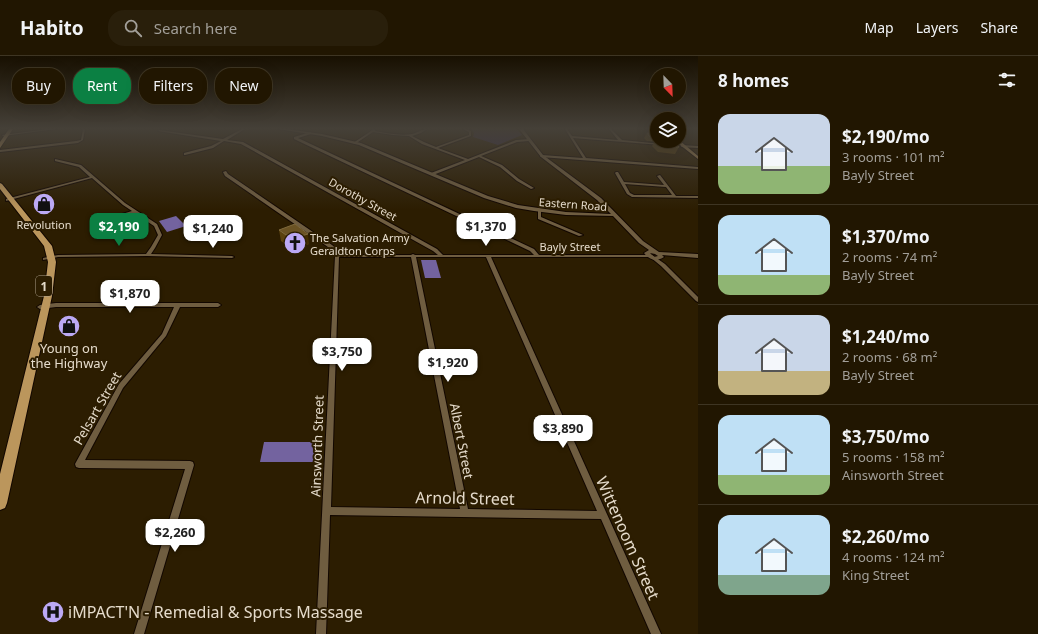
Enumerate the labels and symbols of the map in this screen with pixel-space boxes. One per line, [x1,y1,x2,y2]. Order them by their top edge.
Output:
north arrow [650,68,686,104]
street label: Dorothy Street [326,174,400,224]
shop icon: Revolution [31,191,57,217]
street label: Eastern Road [538,194,608,214]
pin: $2,190 [86,213,152,247]
pin: $1,370 [453,213,519,247]
pin: $1,240 [180,215,246,249]
place label: Revolution [17,217,71,232]
church icon: The Salvation Army Geraldton Corps [282,230,308,256]
place label: The Salvation Army Geraldton Corps [310,230,410,258]
street label: Bayly Street [540,239,601,254]
road number: 1 [36,276,52,296]
pin: $1,870 [97,280,163,314]
shop icon: Young on the Highway [56,313,82,339]
pin: $3,750 [309,338,375,372]
place label: Young on the Highway [31,339,108,372]
pin: $1,920 [415,349,481,383]
street label: Pelsart Street [69,368,125,448]
street label: Ainsworth Street [306,395,328,497]
street label: Albert Street [446,402,478,481]
pin: $3,890 [530,415,596,449]
street label: Wittenoom Street [591,473,665,603]
street label: Arnold Street [415,486,515,510]
pin: $2,260 [142,519,208,553]
hospital icon: iMPACT'N - Remedial & Sports Massage [40,599,66,625]
place label: iMPACT'N - Remedial & Sports Massage [68,601,363,623]

